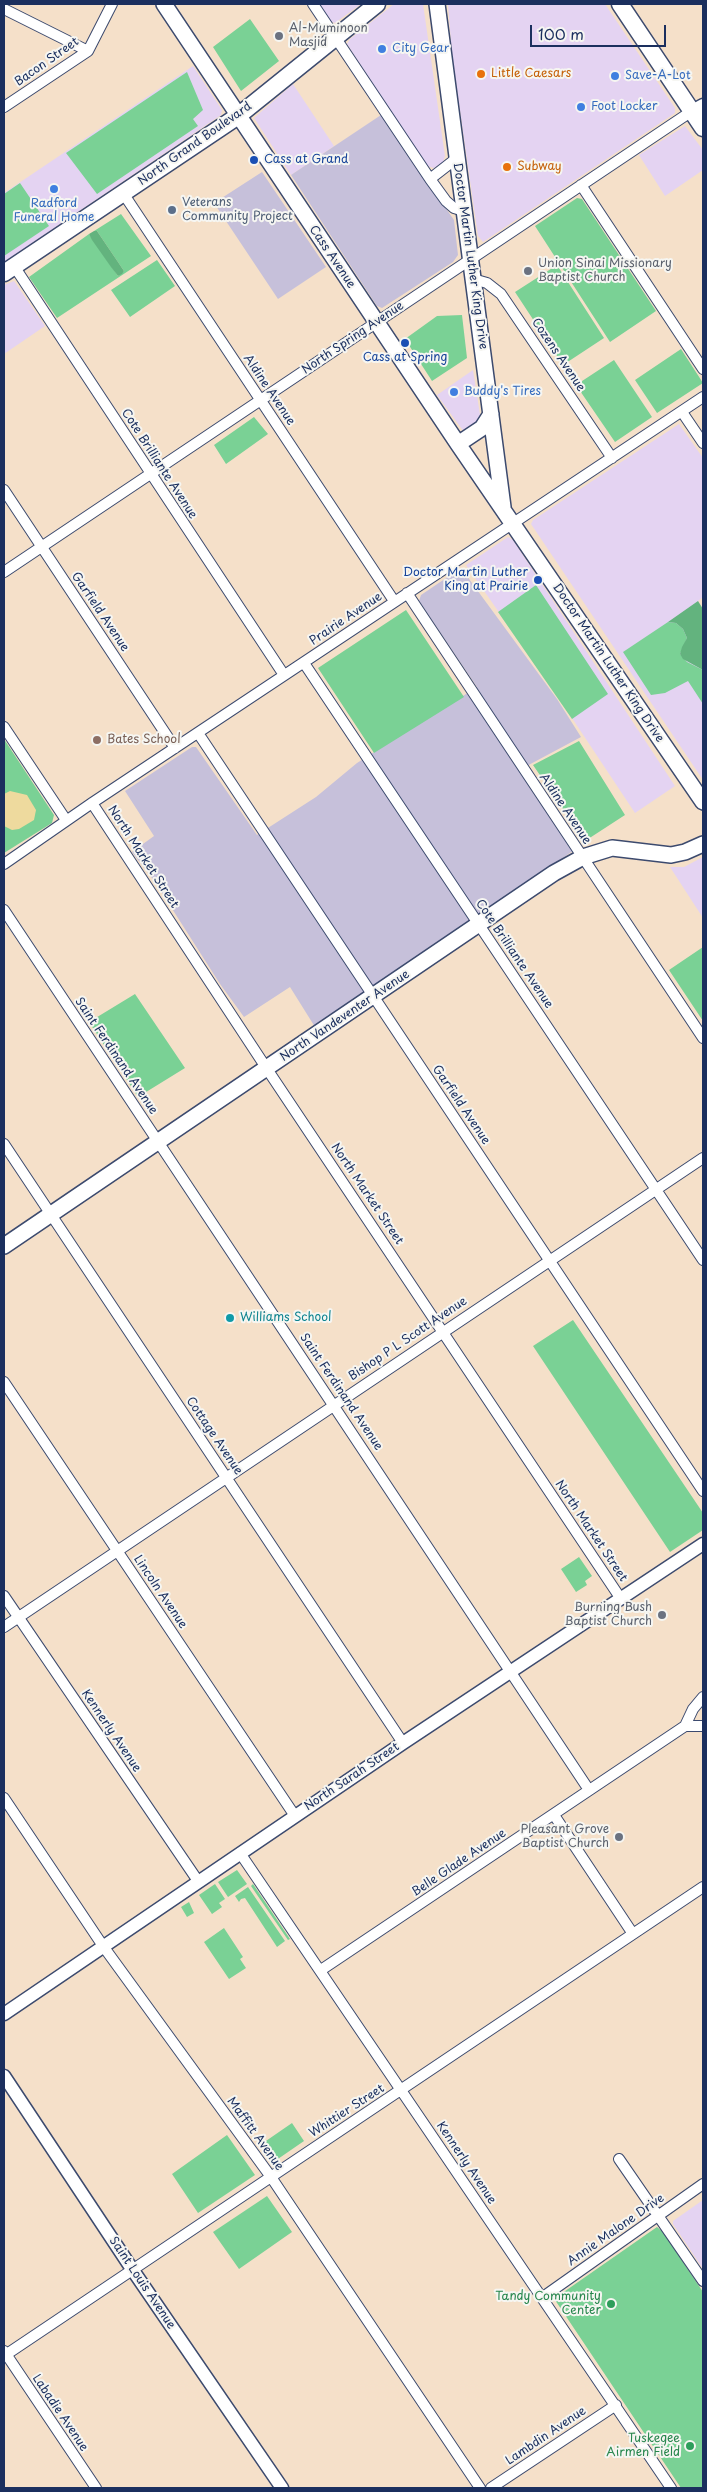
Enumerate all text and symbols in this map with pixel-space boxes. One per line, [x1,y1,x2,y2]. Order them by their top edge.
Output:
scale bar [532,15,668,47]
place label: Al-Muminoon Masjid [289,22,368,50]
text: 100 m [538,22,584,45]
marker: Al-Muminoon Masjid [273,30,285,42]
street label: Bacon Street [12,35,82,89]
place label: City Gear [392,42,449,56]
marker: City Gear [376,43,388,55]
place label: Little Caesars [491,67,571,81]
marker: Little Caesars [475,68,487,80]
place label: Save-A-Lot [625,69,691,83]
marker: Save-A-Lot [609,70,621,82]
street label: North Grand Boulevard [135,99,255,189]
place label: Foot Locker [591,100,658,114]
marker: Foot Locker [575,101,587,113]
place label: Cass at Grand [264,153,348,167]
marker: Cass at Grand [248,154,260,166]
place label: Subway [517,160,562,174]
marker: Subway [501,161,513,173]
street label: Doctor Martin Luther King Drive [450,162,490,350]
marker: Radford Funeral Home [48,183,60,195]
place label: Veterans Community Project [182,196,293,224]
place label: Radford Funeral Home [14,197,94,225]
marker: Veterans Community Project [166,204,178,216]
street label: Cass Avenue [306,223,358,291]
place label: Union Sinai Missionary Baptist Church [538,257,672,285]
marker: Union Sinai Missionary Baptist Church [522,265,534,277]
street label: North Spring Avenue [299,299,407,377]
street label: Cozens Avenue [528,316,588,394]
marker: Cass at Spring [399,337,411,349]
place label: Cass at Spring [363,351,447,365]
street label: Aldine Avenue [240,352,298,428]
place label: Buddy's Tires [464,385,541,399]
marker: Buddy's Tires [448,386,460,398]
street label: Cote Brilliante Avenue [118,406,200,522]
place label: Doctor Martin Luther King at Prairie [403,566,528,594]
street label: Garfield Avenue [68,570,132,654]
marker: Doctor Martin Luther King at Prairie [532,574,544,586]
street label: Doctor Martin Luther King Drive [549,581,667,745]
street label: Prairie Avenue [307,590,385,648]
place label: Bates School [107,733,181,747]
marker: Bates School [91,734,103,746]
street label: Aldine Avenue [536,771,594,847]
street label: North Market Street [104,803,182,911]
street label: Cote Brilliante Avenue [472,897,556,1011]
street label: North Vandeventer Avenue [278,967,412,1065]
street label: Saint Ferdinand Avenue [72,995,160,1117]
street label: Garfield Avenue [429,1063,493,1147]
street label: North Market Street [328,1141,406,1247]
street label: Bishop P L Scott Avenue [346,1294,470,1384]
place label: Williams School [240,1311,331,1325]
marker: Williams School [224,1312,236,1324]
street label: Saint Ferdinand Avenue [297,1331,385,1453]
street label: Cottage Avenue [183,1394,245,1478]
street label: North Market Street [552,1478,630,1584]
street label: Lincoln Avenue [130,1553,190,1631]
place label: Burning Bush Baptist Church [565,1601,652,1629]
marker: Burning Bush Baptist Church [656,1609,668,1621]
street label: Kennerly Avenue [78,1687,144,1775]
street label: North Sarah Street [302,1740,402,1814]
place label: Pleasant Grove Baptist Church [521,1823,609,1851]
street label: Belle Glade Avenue [409,1826,509,1900]
marker: Pleasant Grove Baptist Church [613,1831,625,1843]
street label: Whittier Street [307,2081,387,2141]
street label: Maffitt Avenue [224,2095,286,2173]
street label: Kennerly Avenue [433,2119,499,2207]
street label: Annie Malone Drive [565,2191,667,2269]
street label: Saint Louis Avenue [106,2234,178,2332]
place label: Tandy Community Center [495,2290,601,2318]
marker: Tandy Community Center [605,2298,617,2310]
street label: Labadie Avenue [29,2372,91,2454]
street label: Lambdin Avenue [503,2404,589,2468]
place label: Tuskegee Airmen Field [606,2432,680,2460]
marker: Tuskegee Airmen Field [684,2440,696,2452]

